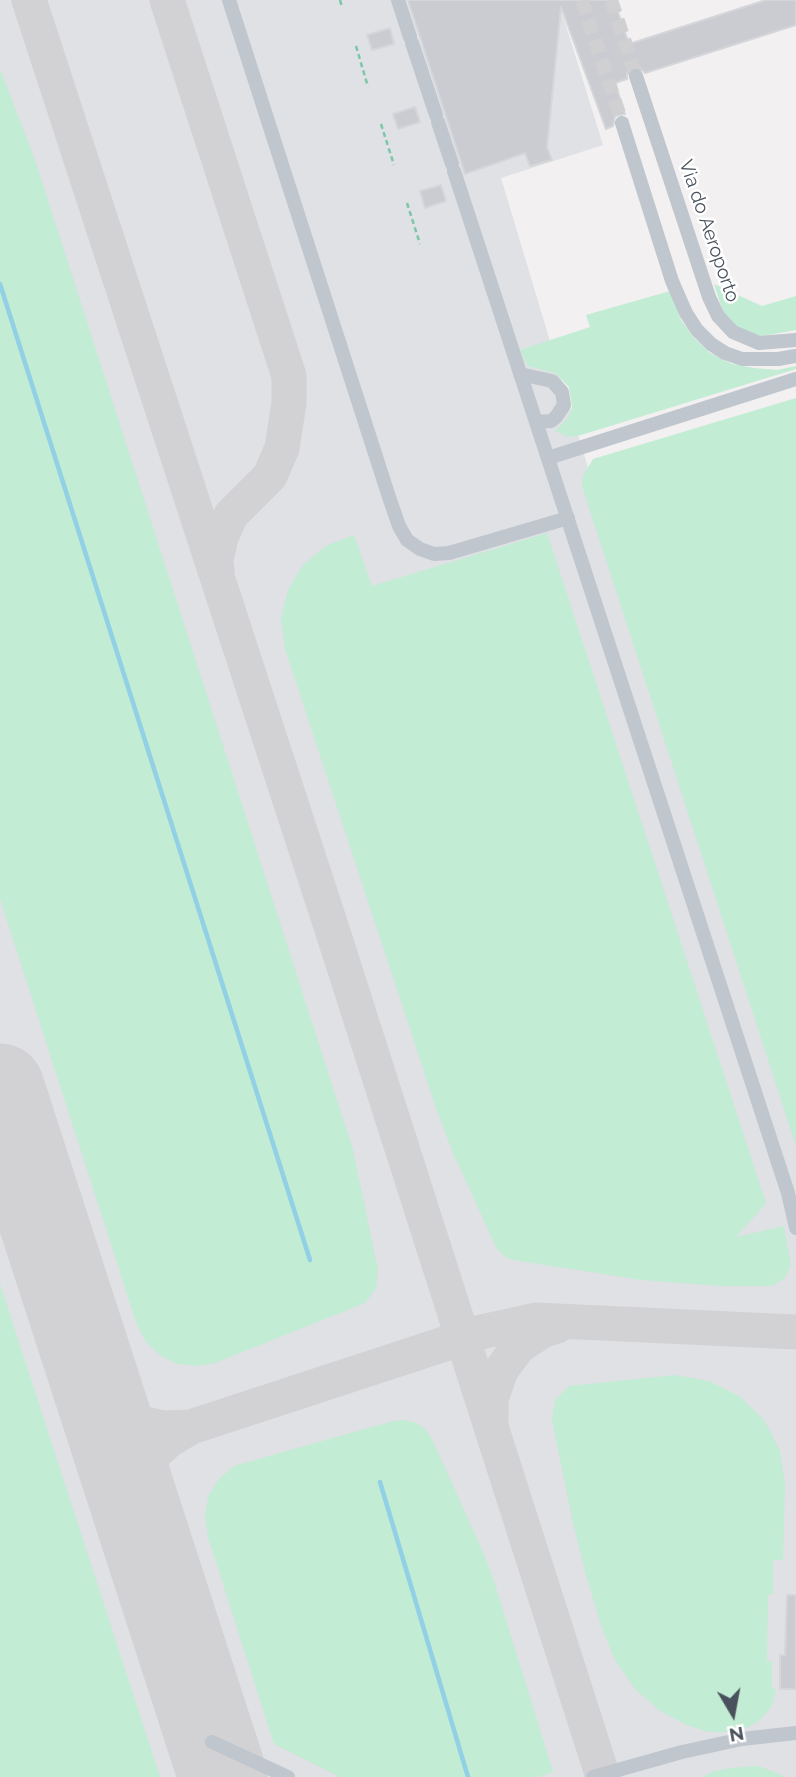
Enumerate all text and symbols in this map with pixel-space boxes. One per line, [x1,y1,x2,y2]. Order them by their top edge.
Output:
street label: Via do Aeroporto [674,157,744,305]
north arrow [698,1679,768,1749]
text: N [728,1723,746,1747]

